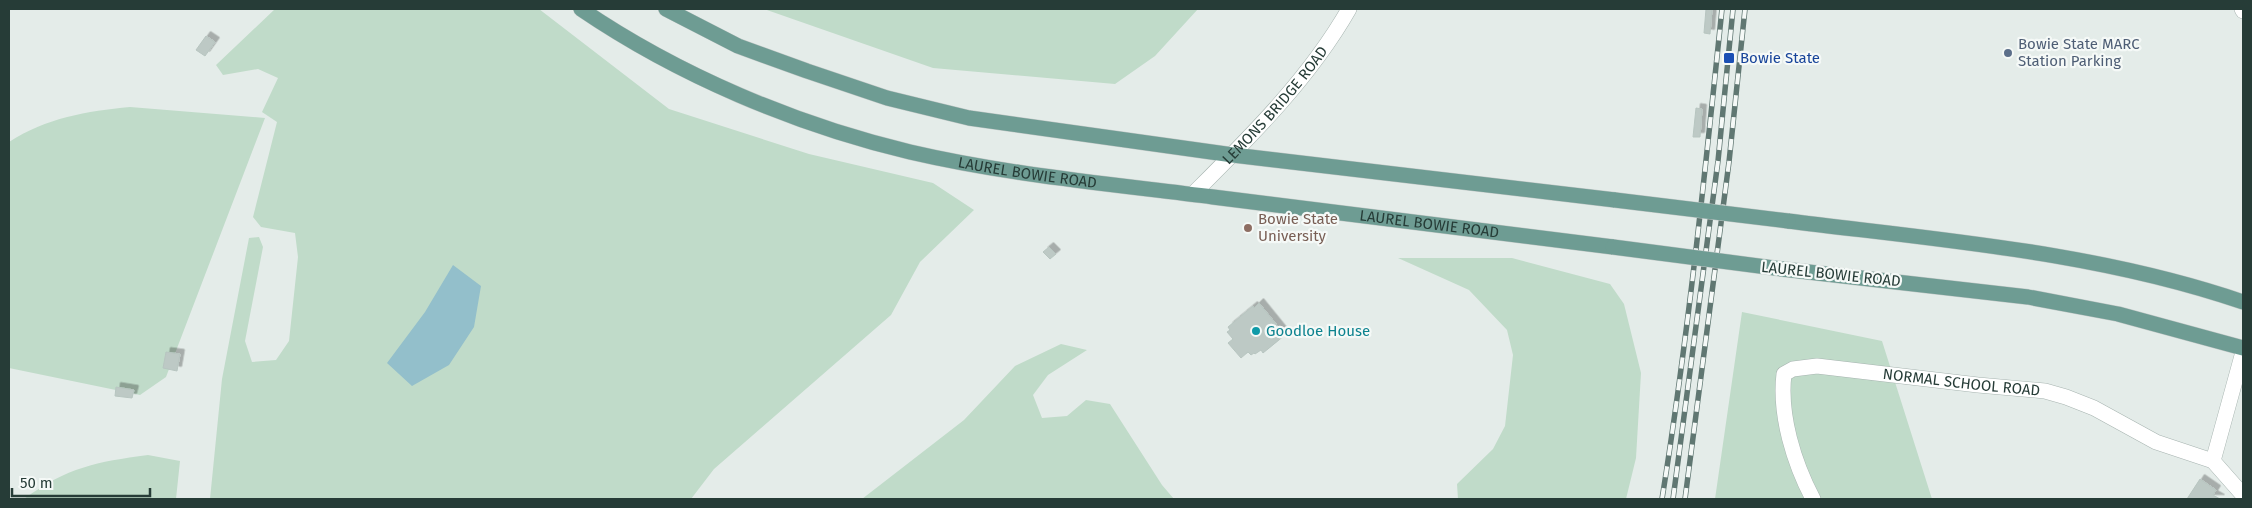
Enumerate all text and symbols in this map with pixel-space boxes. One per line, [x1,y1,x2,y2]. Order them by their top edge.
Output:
place label: Bowie State MARC Station Parking [2018,35,2140,70]
street label: LEMONS BRIDGE ROAD [1219,43,1331,168]
marker: Bowie State MARC Station Parking [2002,47,2014,59]
place label: Bowie State [1740,49,1820,67]
marker: Bowie State [1722,51,1736,65]
street label: LAUREL BOWIE ROAD [957,153,1098,192]
street label: LAUREL BOWIE ROAD [1358,206,1500,242]
place label: Bowie State University [1258,210,1338,245]
marker: Bowie State University [1242,222,1254,234]
street label: LAUREL BOWIE ROAD [1760,258,1902,290]
place label: Goodloe House [1266,322,1370,340]
marker: Goodloe House [1250,325,1262,337]
street label: NORMAL SCHOOL ROAD [1882,365,2041,400]
scale bar [12,466,150,498]
text: 50 m [20,474,53,492]

